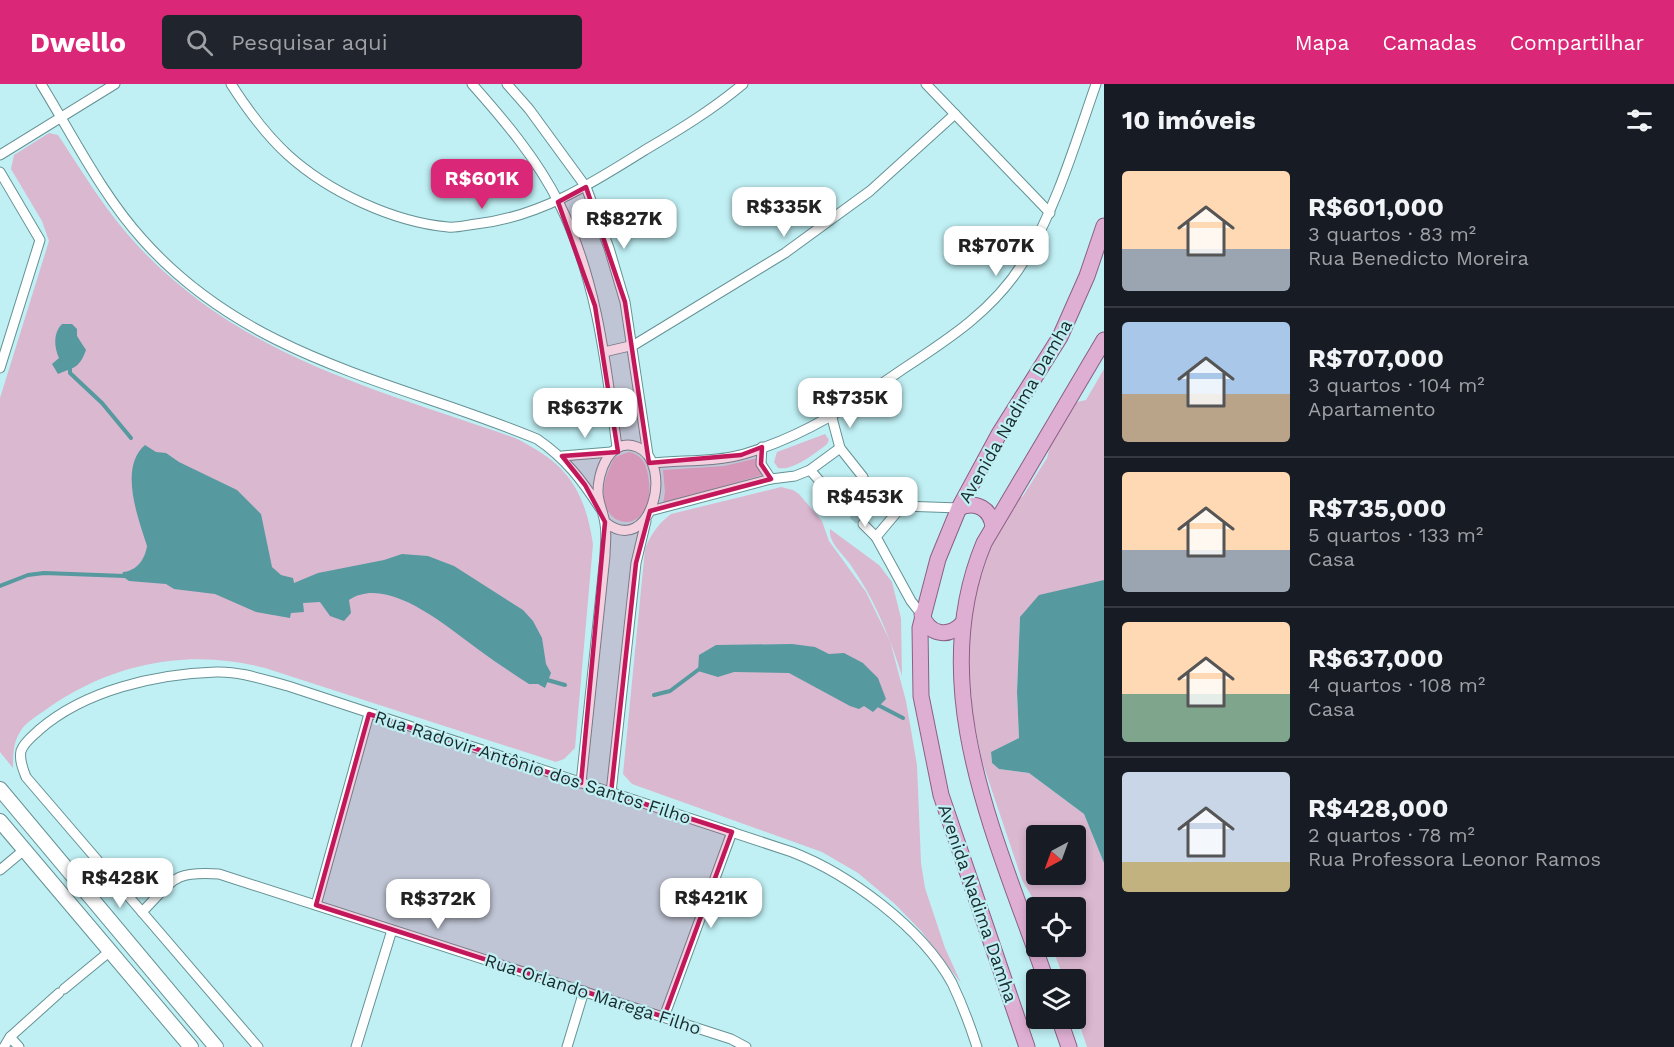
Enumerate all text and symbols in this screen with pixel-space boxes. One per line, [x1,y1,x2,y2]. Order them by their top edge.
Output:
search box [162,15,582,69]
text: Dwello [30,26,126,59]
icon: search [183,26,216,59]
text: Pesquisar aqui [231,30,388,55]
text: Mapa [1295,30,1349,55]
text: Camadas [1382,30,1477,55]
text: Compartilhar [1510,30,1644,55]
icon: filters [1623,104,1656,137]
text: 10 imóveis [1122,105,1256,135]
pin: R$601K [433,159,531,210]
text: R$601K [445,166,519,190]
pin: R$335K [735,187,833,238]
text: R$601,000 [1308,192,1444,222]
text: R$335K [746,194,822,218]
icon: home [1170,195,1242,267]
pin: R$827K [575,199,673,250]
text: R$827K [586,206,662,230]
text: 3 quartos · 83 m² [1308,222,1476,246]
pin: R$707K [947,226,1045,277]
text: R$707K [958,233,1034,257]
text: Rua Benedicto Moreira [1308,246,1529,270]
street label: Avenida Nadima Damha [954,316,1076,506]
text: R$707,000 [1308,343,1444,373]
icon: home [1170,346,1242,418]
text: 3 quartos · 104 m² [1308,373,1485,397]
pin: R$735K [801,378,899,429]
text: R$735K [812,385,888,409]
pin: R$637K [536,388,634,439]
text: R$637K [547,395,623,419]
text: Apartamento [1308,397,1436,421]
pin: R$453K [816,477,914,528]
text: R$453K [827,484,903,508]
text: R$735,000 [1308,493,1447,523]
icon: home [1170,496,1242,568]
text: 5 quartos · 133 m² [1308,523,1483,547]
text: Casa [1308,547,1355,571]
text: R$637,000 [1308,643,1444,673]
icon: home [1170,646,1242,718]
text: 4 quartos · 108 m² [1308,673,1485,697]
text: Casa [1308,697,1355,721]
street label: Rua Radovir Antônio dos Santos Filho [372,706,694,828]
text: R$428,000 [1308,793,1448,823]
icon: home [1170,796,1242,868]
street label: Avenida Nadima Damha [934,801,1022,1005]
text: 2 quartos · 78 m² [1308,823,1475,847]
north arrow [1026,825,1086,885]
map controls [1026,825,1086,1029]
text: Rua Professora Leonor Ramos [1308,847,1601,871]
pin: R$428K [71,858,169,909]
text: R$428K [81,865,159,889]
pin: R$421K [662,878,760,929]
pin: R$372K [389,879,487,930]
text: R$421K [674,885,748,909]
text: R$372K [400,886,476,910]
button: locate [1026,897,1086,957]
street label: Rua Orlando Marega Filho [482,949,704,1039]
button: layers [1026,969,1086,1029]

